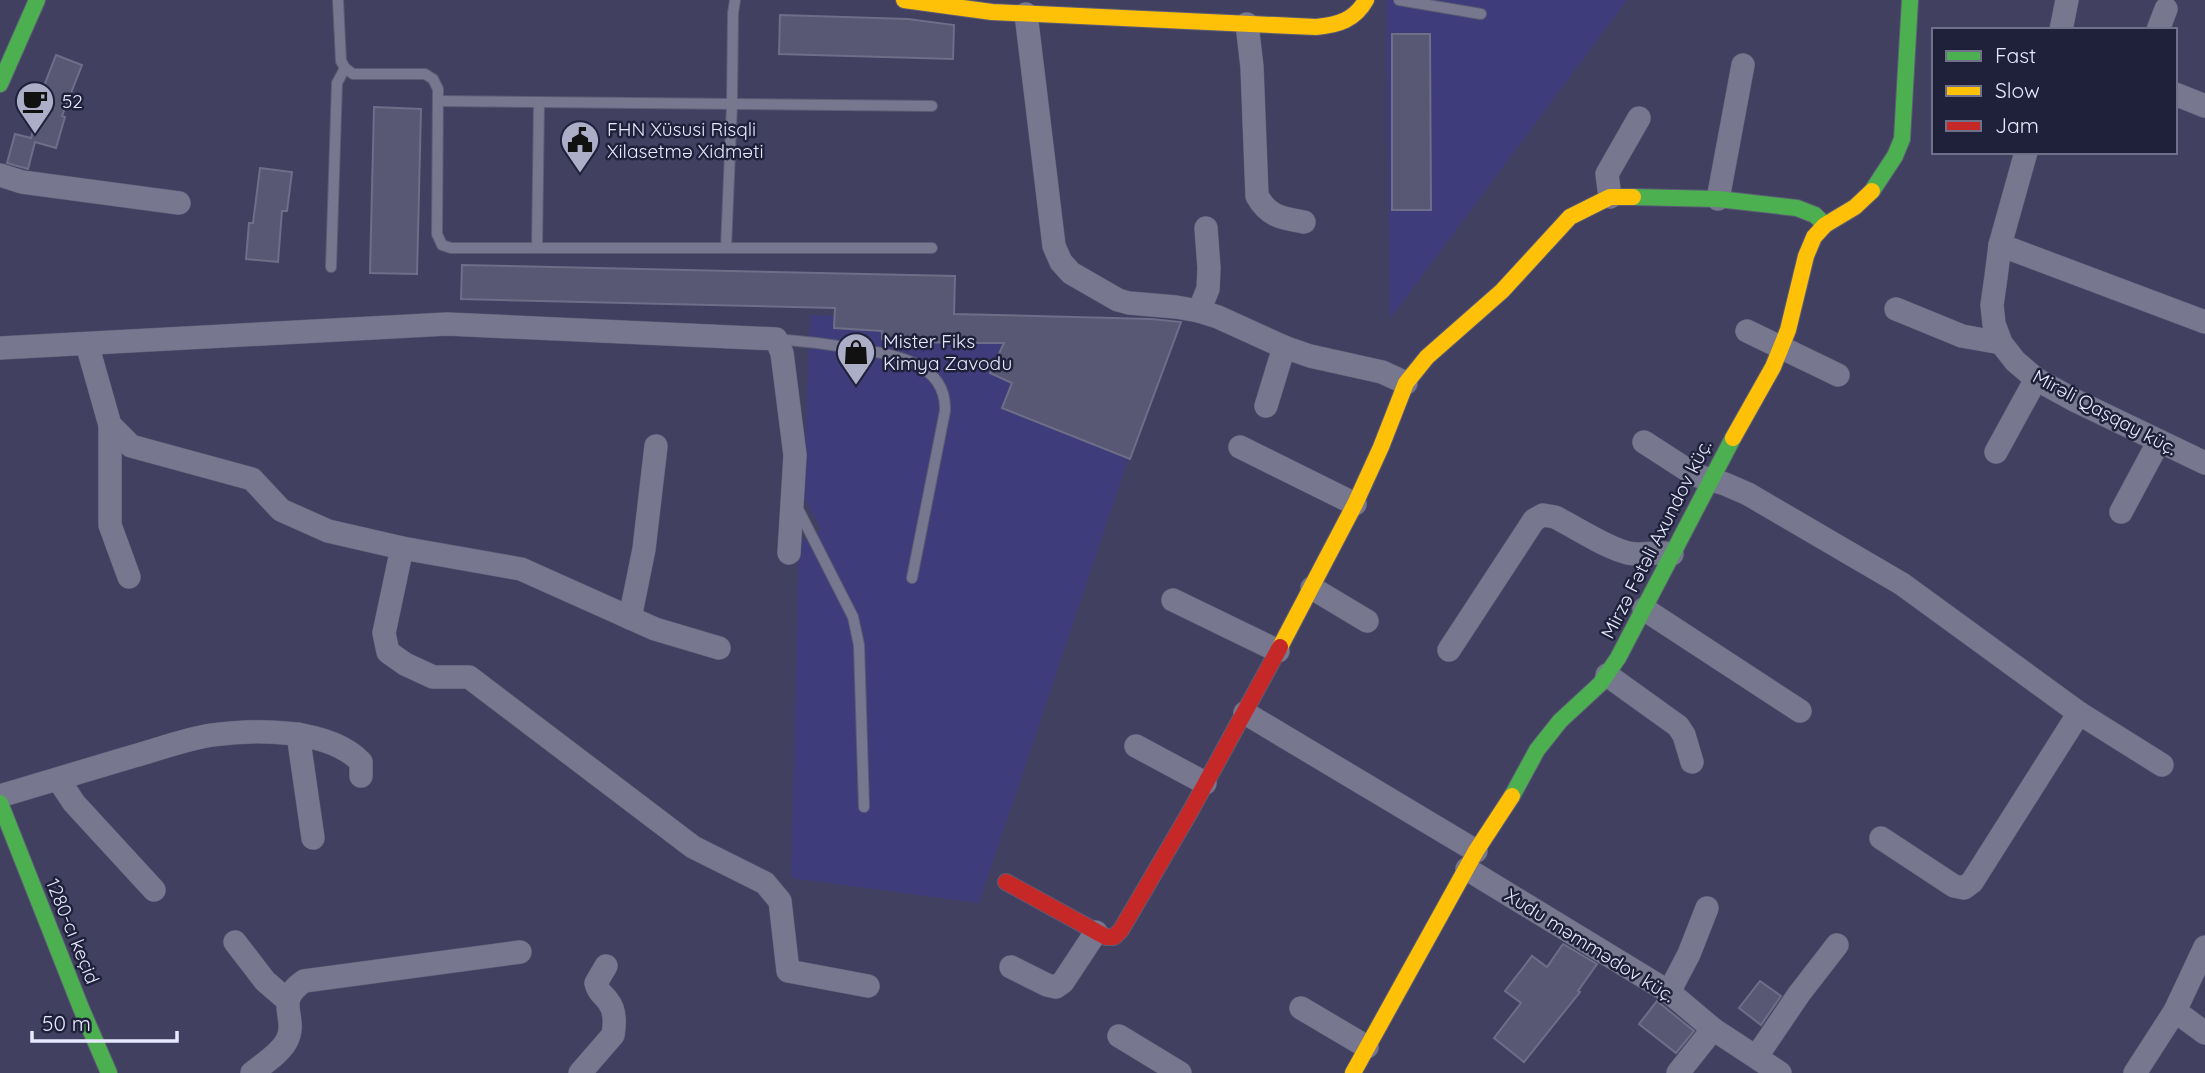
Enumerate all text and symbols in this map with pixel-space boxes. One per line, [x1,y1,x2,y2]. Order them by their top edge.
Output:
legend [1932,28,2177,154]
text: Fast [1995,42,2036,68]
text: Slow [1995,77,2040,103]
cafe icon: 52 [14,80,56,135]
place label: 52 [62,89,83,113]
text: Jam [1995,112,2039,138]
place label: FHN Xüsusi Risqli Xilasetmə Xidməti [607,117,763,163]
public building icon: FHN Xüsusi Risqli Xilasetmə Xidməti [559,119,601,174]
place label: Mister Fiks Kimya Zavodu [883,329,1012,375]
shop icon: Mister Fiks Kimya Zavodu [835,331,877,386]
street label: Mirəli Qaşqay küç. [2029,364,2181,460]
street label: Mirzə Fətəli Axundov küç. [1595,436,1717,642]
street label: 1280-cı keçid [41,875,105,987]
street label: Xudu məmmədov küç. [1501,883,1679,1007]
scale bar [32,1000,177,1044]
text: 50 m [42,1010,91,1036]

